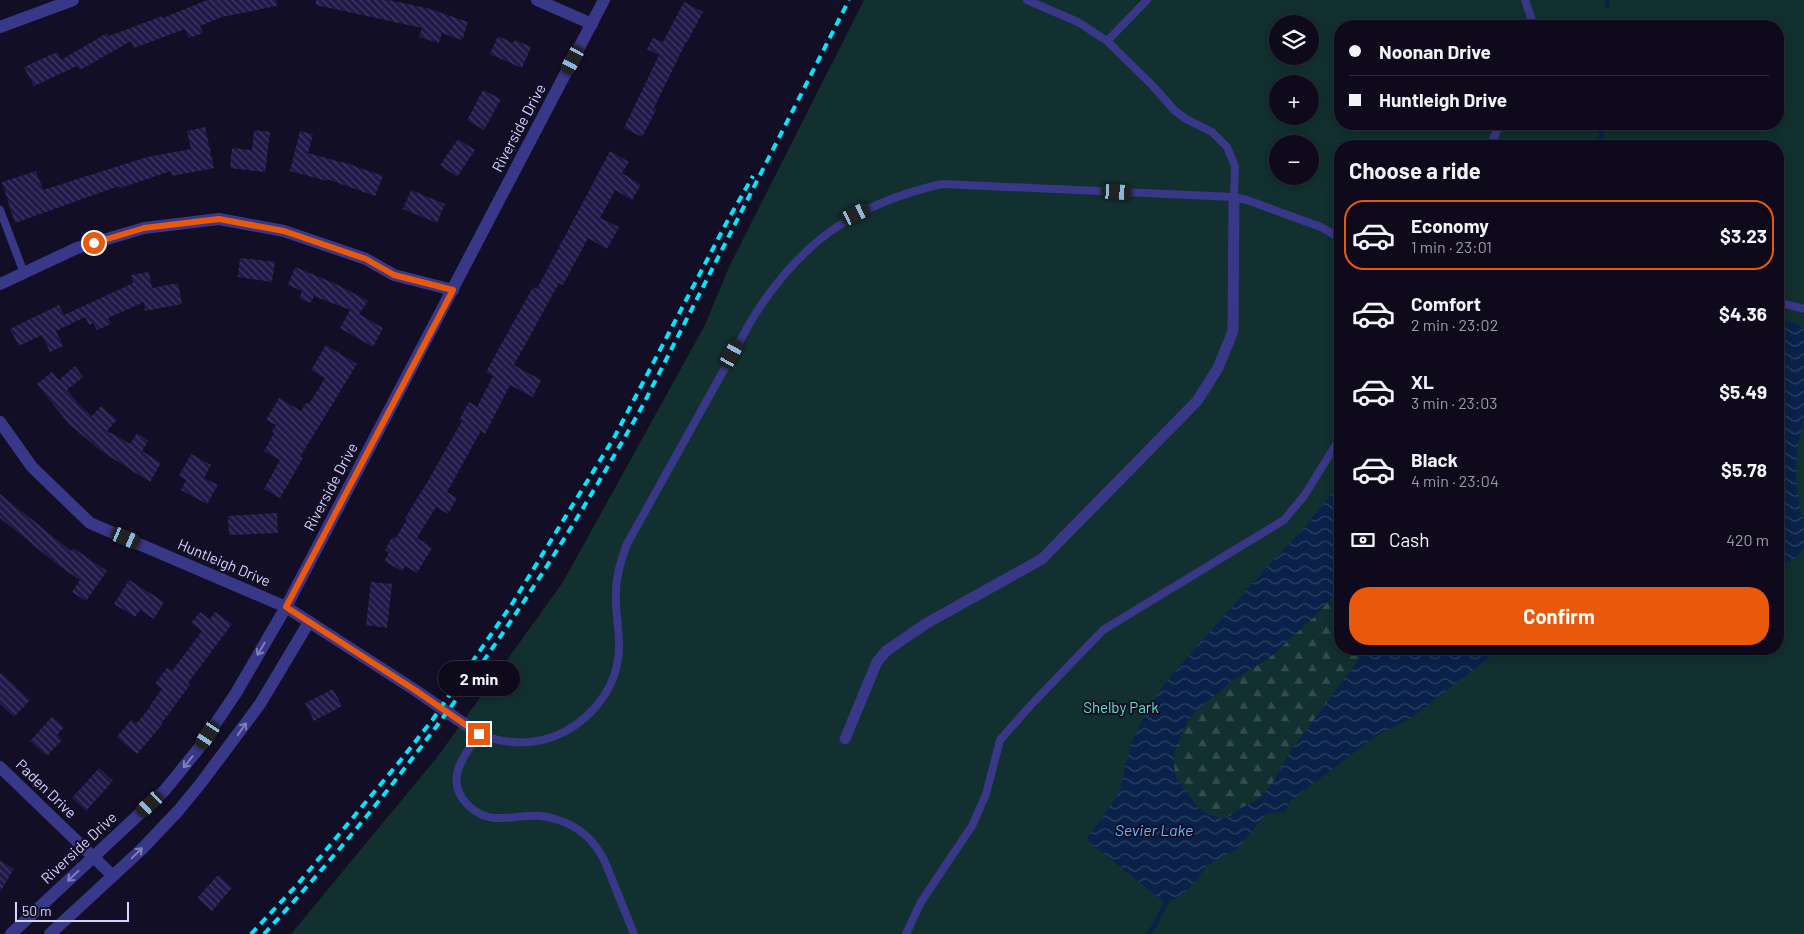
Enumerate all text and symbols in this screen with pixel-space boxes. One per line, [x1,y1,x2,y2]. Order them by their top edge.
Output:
map controls [1269,15,1319,185]
button: layers [1269,15,1319,65]
text: Noonan Drive [1379,40,1491,63]
car [559,43,586,77]
button: + [1269,75,1319,125]
street label: Riverside Drive [487,81,549,175]
text: Huntleigh Drive [1379,88,1507,111]
button: − [1269,135,1319,185]
text: Choose a ride [1349,157,1481,183]
car [1101,184,1132,200]
car [839,201,872,227]
icon: car [1351,213,1396,258]
text: Economy [1411,214,1489,237]
text: $3.23 [1720,224,1767,247]
route start [83,232,105,254]
text: 1 min · 23:01 [1411,237,1492,256]
icon: car [1351,291,1396,336]
text: Comfort [1411,292,1481,315]
text: $4.36 [1719,302,1767,325]
text: 2 min · 23:02 [1411,315,1498,334]
car [718,337,745,371]
icon: car [1351,369,1396,414]
text: XL [1411,370,1434,393]
text: $5.49 [1719,380,1767,403]
text: 3 min · 23:03 [1411,393,1498,412]
street label: Riverside Drive [299,440,361,534]
icon: car [1351,447,1396,492]
text: Black [1411,448,1458,471]
text: $5.78 [1721,458,1767,481]
text: 4 min · 23:04 [1411,471,1499,490]
car [109,525,142,551]
icon: cash [1349,526,1377,554]
text: Cash [1389,528,1430,551]
text: 420 m [1726,530,1769,549]
street label: Huntleigh Drive [175,534,274,590]
button: Confirm [1349,587,1769,645]
one-way arrow [256,641,266,656]
callout: 2 min [438,662,520,696]
text: 2 min [460,669,498,688]
park label: Shelby Park [1083,698,1159,716]
car [193,718,222,752]
one-way arrow [237,723,247,737]
route end [468,723,490,745]
street label: Paden Drive [13,755,81,822]
one-way arrow [182,755,193,768]
car [133,788,166,820]
street label: Riverside Drive [37,808,120,887]
water label: Sevier Lake [1115,820,1193,839]
one-way arrow [131,847,143,859]
one-way arrow [66,870,79,882]
scale bar [15,899,129,922]
text: 50 m [22,902,51,919]

